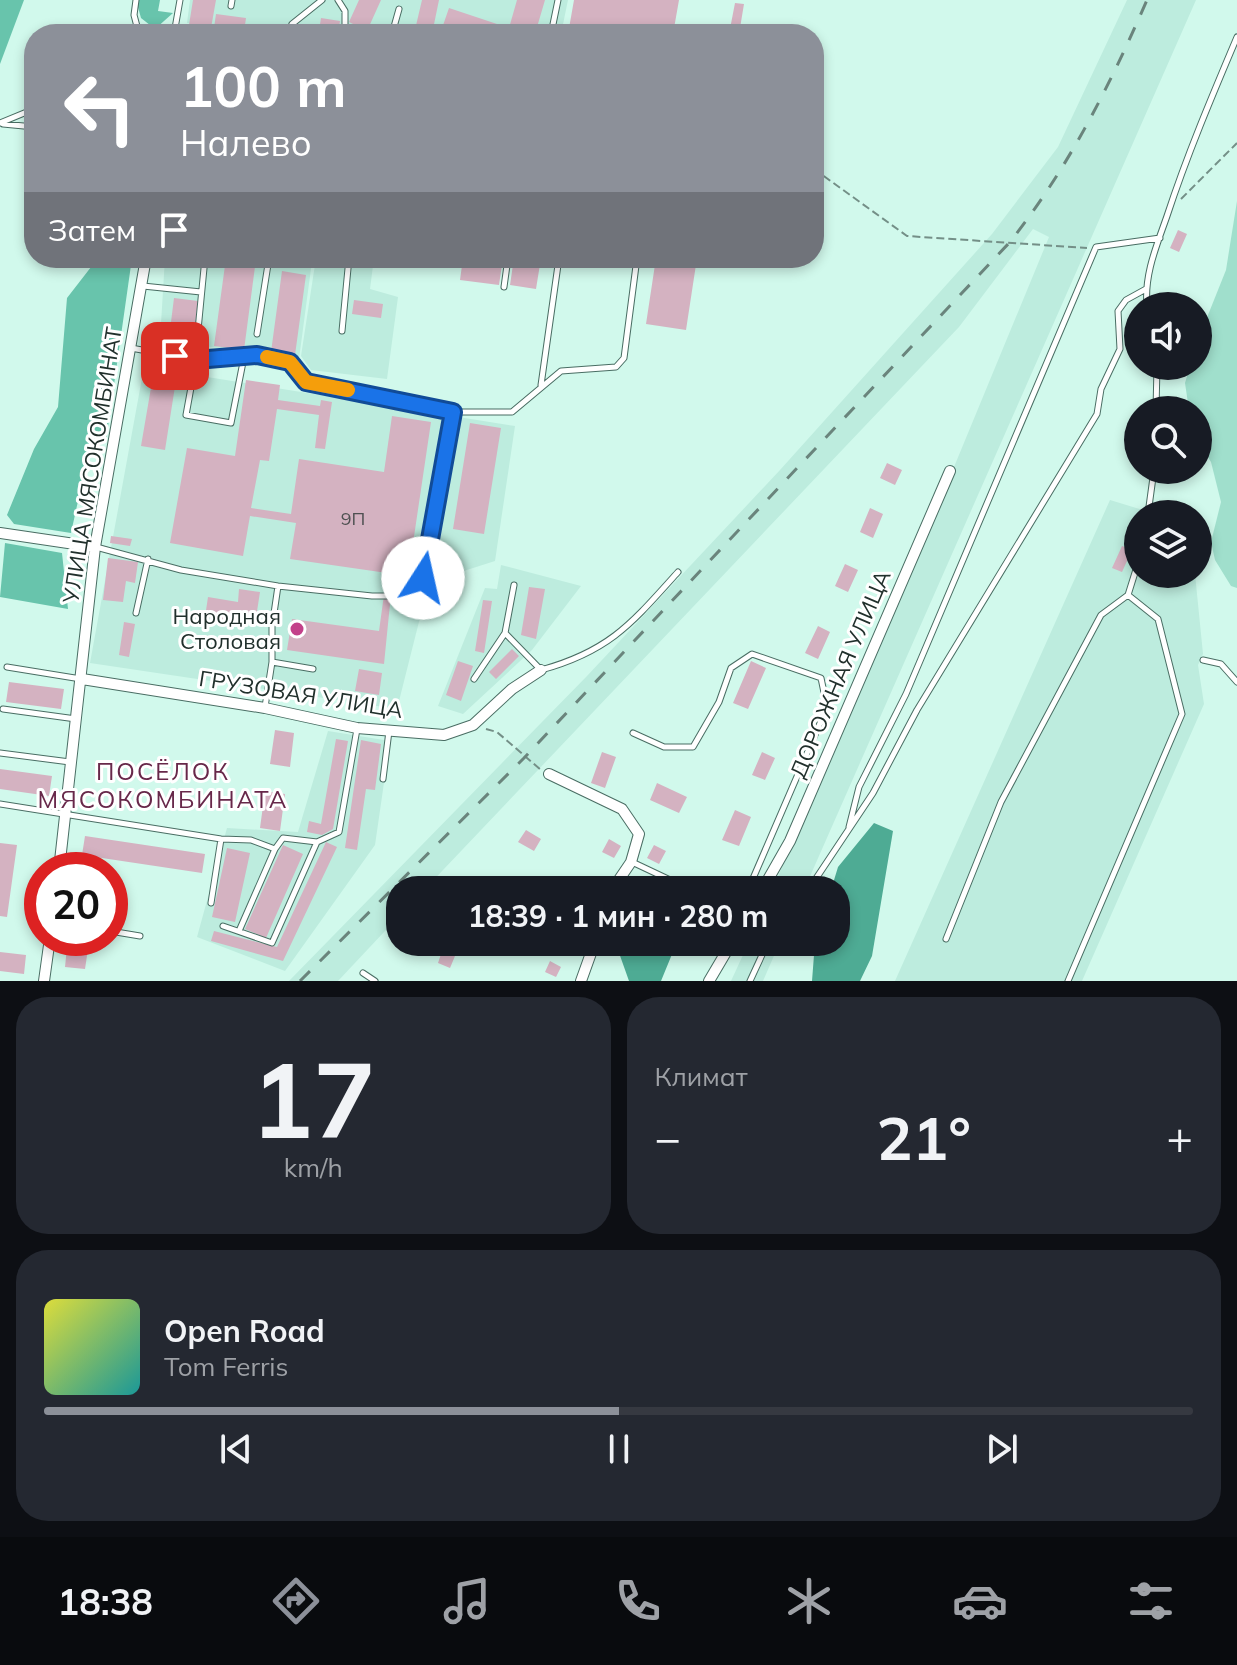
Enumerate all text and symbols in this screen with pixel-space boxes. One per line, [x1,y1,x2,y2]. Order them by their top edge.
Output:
text: 100 m [180,51,347,121]
icon: left [48,56,152,160]
text: Налево [180,120,312,165]
icon: arrive [152,208,196,252]
text: Затем [48,211,136,249]
map controls [1124,292,1212,588]
button: sound [1124,292,1212,380]
pin [141,322,209,390]
street label: УЛИЦА МЯСОКОМБИНАТ [56,325,128,606]
icon: arrive [153,334,197,378]
button: search [1124,396,1212,484]
button: layers [1124,500,1212,588]
house number: 9П [341,507,365,530]
position arrow [381,536,465,620]
street label: ДОРОЖНАЯ УЛИЦА [784,566,896,782]
place label: Народная Столовая [172,602,281,655]
marker: Народная Столовая [288,620,306,638]
street label: ГРУЗОВАЯ УЛИЦА [197,664,405,724]
district label: ПОСЁЛОК МЯСОКОМБИНАТА [38,756,288,814]
speed limit sign: 20 [24,852,128,956]
text: 18:39 · 1 мин · 280 m [468,897,768,935]
text: 17 [251,1033,376,1164]
text: Климат [655,1060,748,1093]
text: 21° [876,1100,971,1175]
text: − [655,1110,681,1165]
text: + [1167,1110,1193,1165]
text: km/h [284,1151,343,1184]
text: Open Road [164,1312,325,1350]
text: Tom Ferris [164,1350,288,1383]
icon: previous [214,1427,258,1471]
icon: pause [597,1427,641,1471]
icon: next [980,1427,1024,1471]
icon: directions [268,1573,324,1629]
icon: music [439,1573,495,1629]
icon: phone [610,1573,666,1629]
icon: climate [781,1573,837,1629]
icon: car [952,1573,1008,1629]
icon: filters [1123,1573,1179,1629]
text: 18:38 [58,1579,153,1624]

